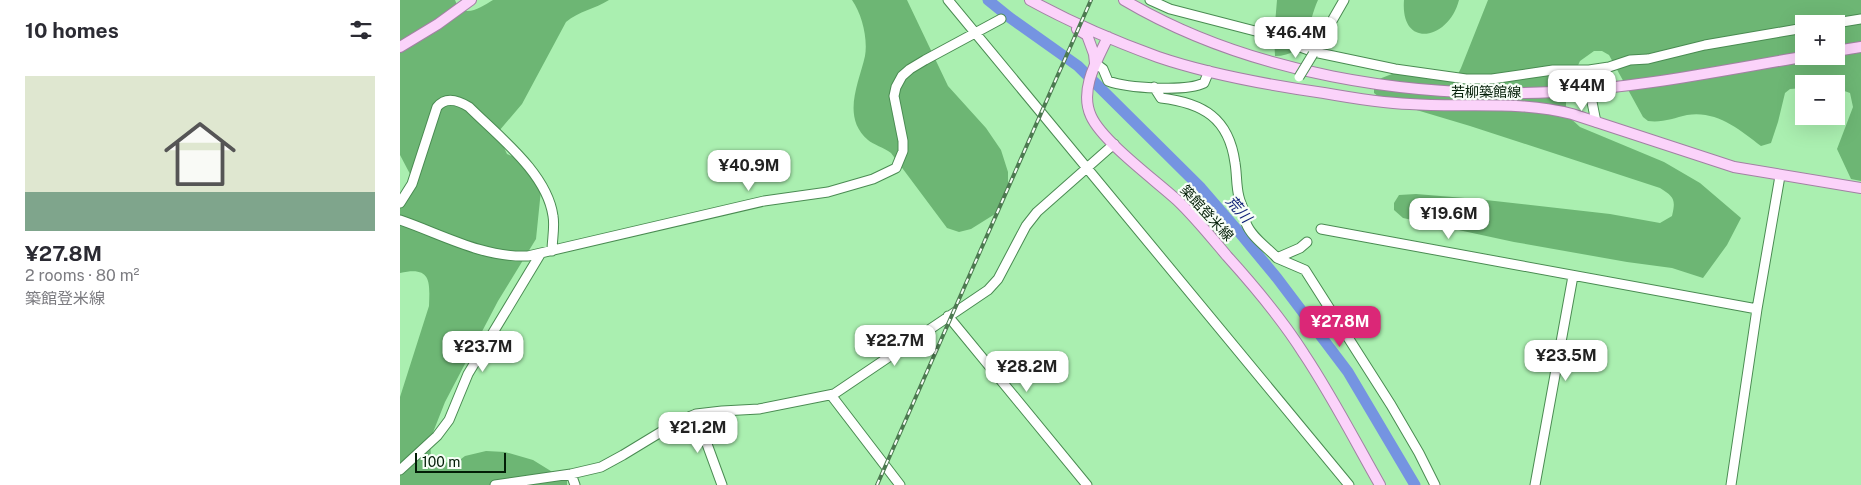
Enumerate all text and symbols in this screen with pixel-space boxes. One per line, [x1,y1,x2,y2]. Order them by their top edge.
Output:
map controls [1795,15,1845,125]
button: + [1795,15,1845,65]
icon: filters [347,16,375,44]
pin: ¥46.4M [1255,17,1337,59]
text: 10 homes [25,18,119,43]
text: ¥46.4M [1265,23,1327,42]
pin: ¥44M [1552,70,1612,112]
button: − [1795,75,1845,125]
text: ¥44M [1559,76,1605,95]
street label: 若柳築館線 [1451,84,1521,100]
icon: home [155,109,245,199]
pin: ¥40.9M [708,150,790,192]
text: ¥40.9M [719,156,779,175]
street label: 築館登米線 [1177,182,1237,244]
water label: 荒川 [1223,192,1257,227]
pin: ¥19.6M [1408,198,1490,240]
text: ¥19.6M [1420,204,1478,223]
text: ¥27.8M [25,241,102,266]
text: 2 rooms · 80 m² [25,266,139,285]
text: 築館登米線 [25,289,105,308]
pin: ¥27.8M [1299,306,1381,348]
text: ¥27.8M [1311,312,1369,331]
pin: ¥22.7M [854,324,936,367]
pin: ¥23.7M [442,330,524,373]
text: ¥22.7M [866,331,924,350]
text: ¥23.7M [453,337,513,356]
pin: ¥23.5M [1525,340,1607,382]
text: ¥23.5M [1535,346,1597,365]
pin: ¥28.2M [986,350,1068,393]
text: ¥28.2M [997,357,1057,376]
pin: ¥21.2M [657,412,739,454]
text: ¥21.2M [669,418,727,437]
scale bar [415,450,506,473]
text: 100 m [422,454,460,470]

